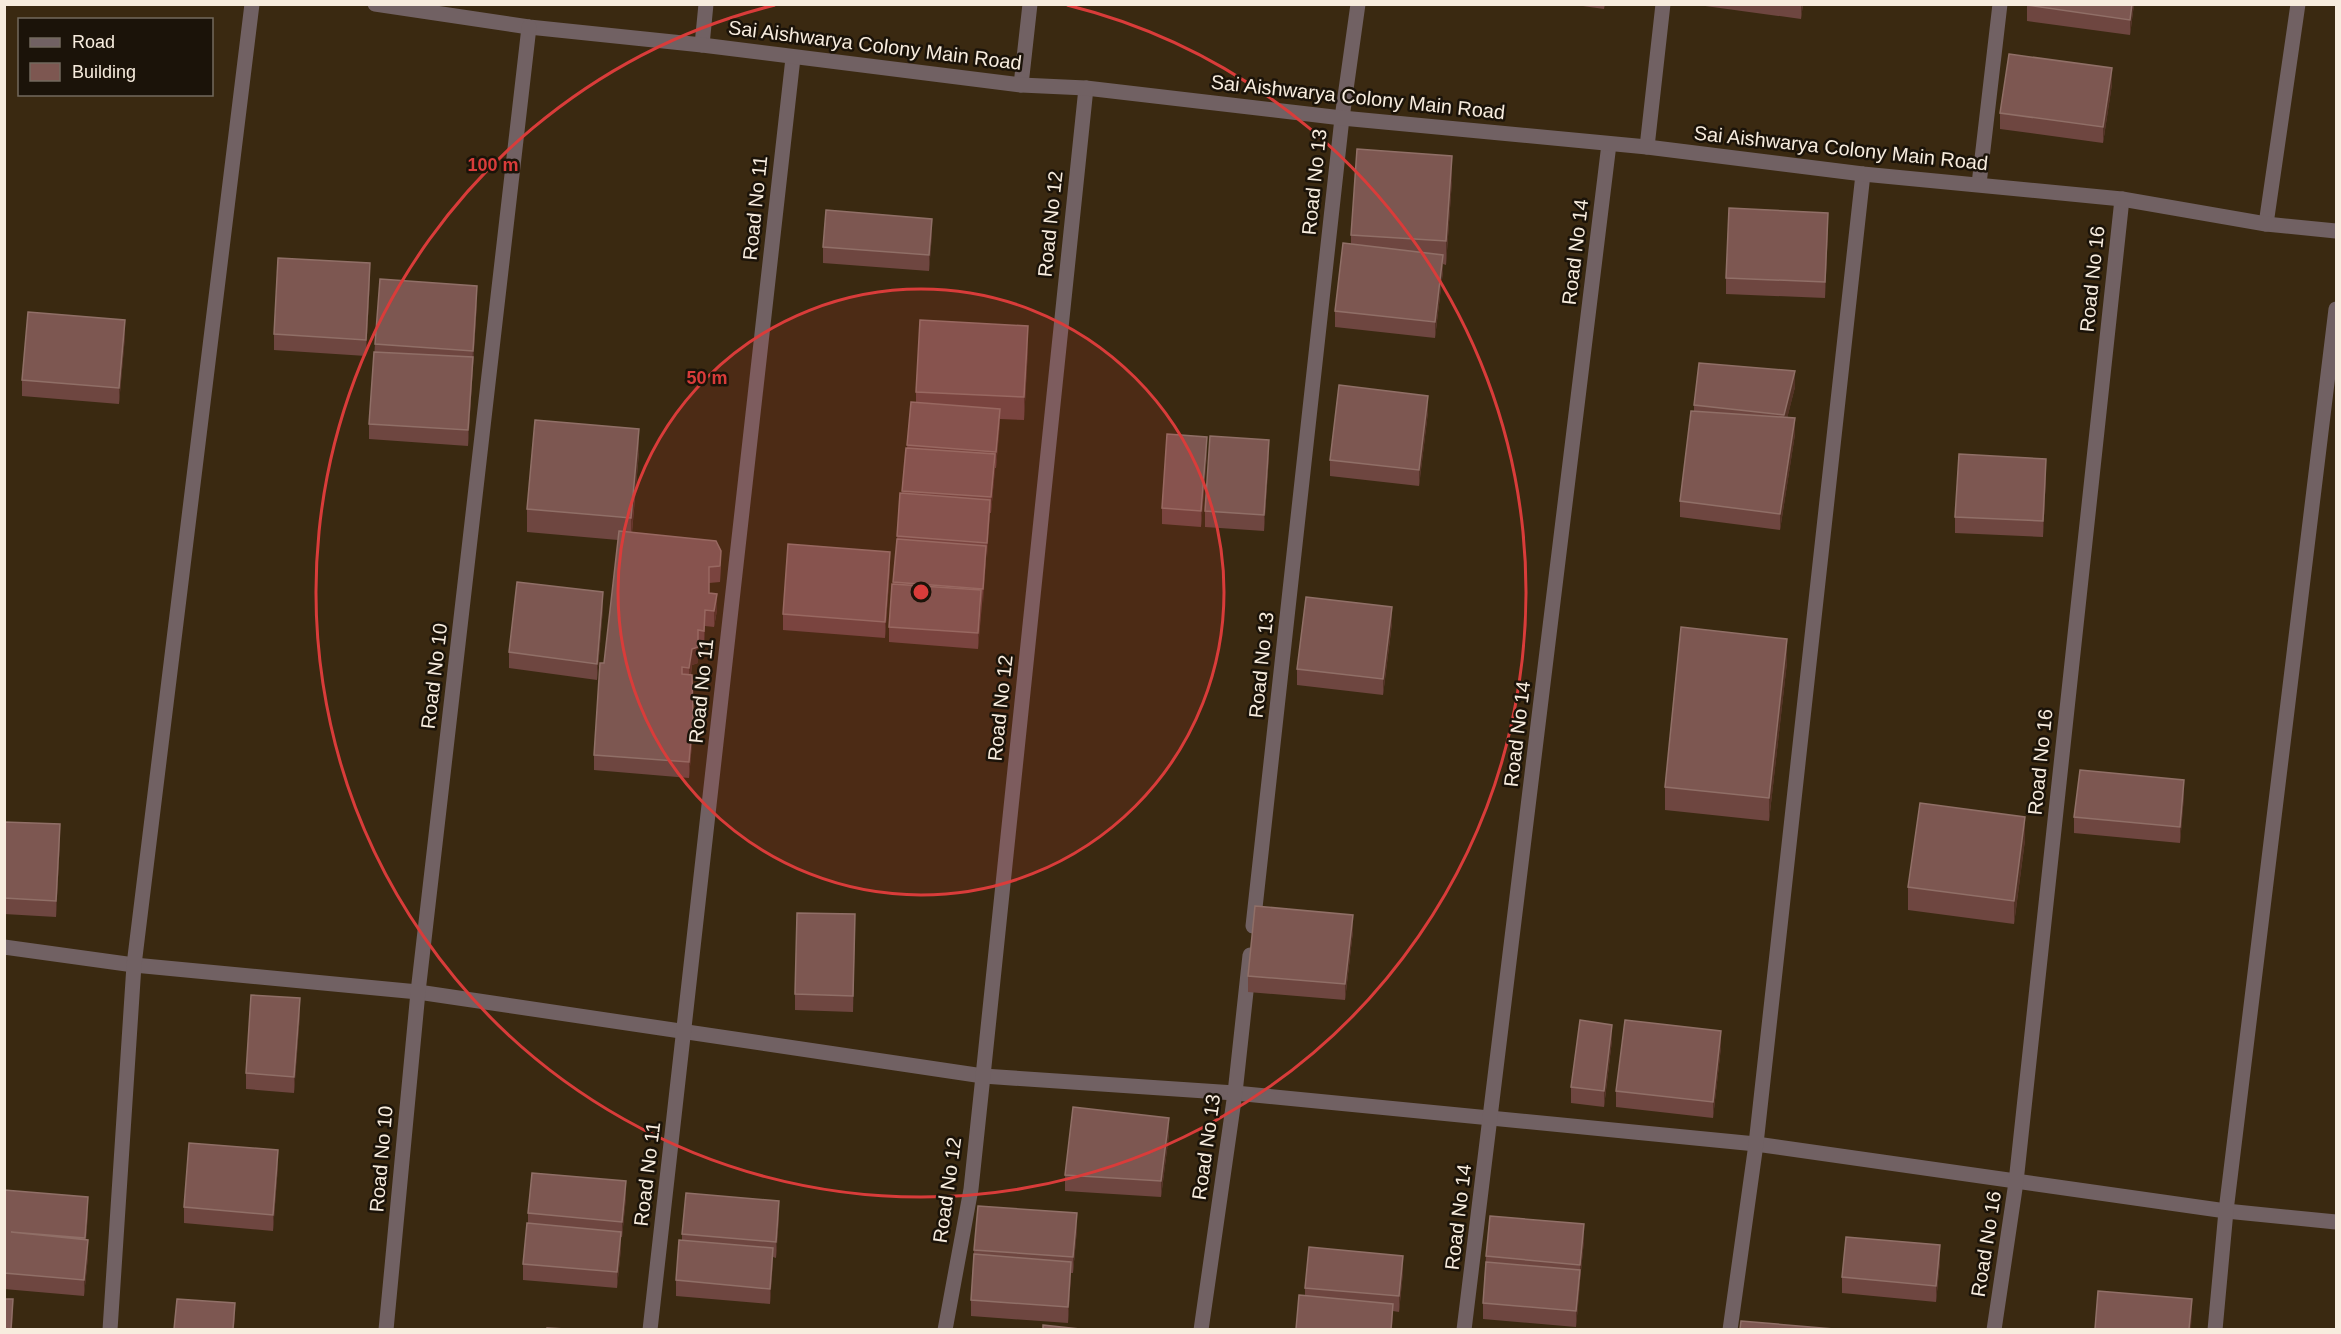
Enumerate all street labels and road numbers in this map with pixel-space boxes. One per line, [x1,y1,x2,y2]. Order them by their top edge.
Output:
street label: Sai Aishwarya Colony Main Road [727,16,1023,74]
street label: Sai Aishwarya Colony Main Road [1210,71,1506,123]
street label: Sai Aishwarya Colony Main Road [1693,122,1989,174]
street label: Road No 13 [1297,128,1331,236]
street label: Road No 11 [739,155,771,261]
street label: Road No 12 [1033,170,1067,278]
street label: Road No 14 [1558,198,1592,306]
street label: Road No 16 [2075,225,2109,333]
street label: Road No 13 [1244,611,1278,719]
street label: Road No 10 [417,622,451,730]
street label: Road No 11 [685,638,717,744]
street label: Road No 12 [983,654,1017,762]
street label: Road No 14 [1500,680,1534,788]
street label: Road No 16 [2023,708,2057,816]
street label: Road No 13 [1188,1093,1224,1201]
street label: Road No 10 [365,1105,397,1213]
street label: Road No 11 [630,1120,664,1228]
street label: Road No 12 [929,1136,965,1244]
street label: Road No 14 [1441,1163,1475,1271]
street label: Road No 16 [1967,1190,2005,1298]

